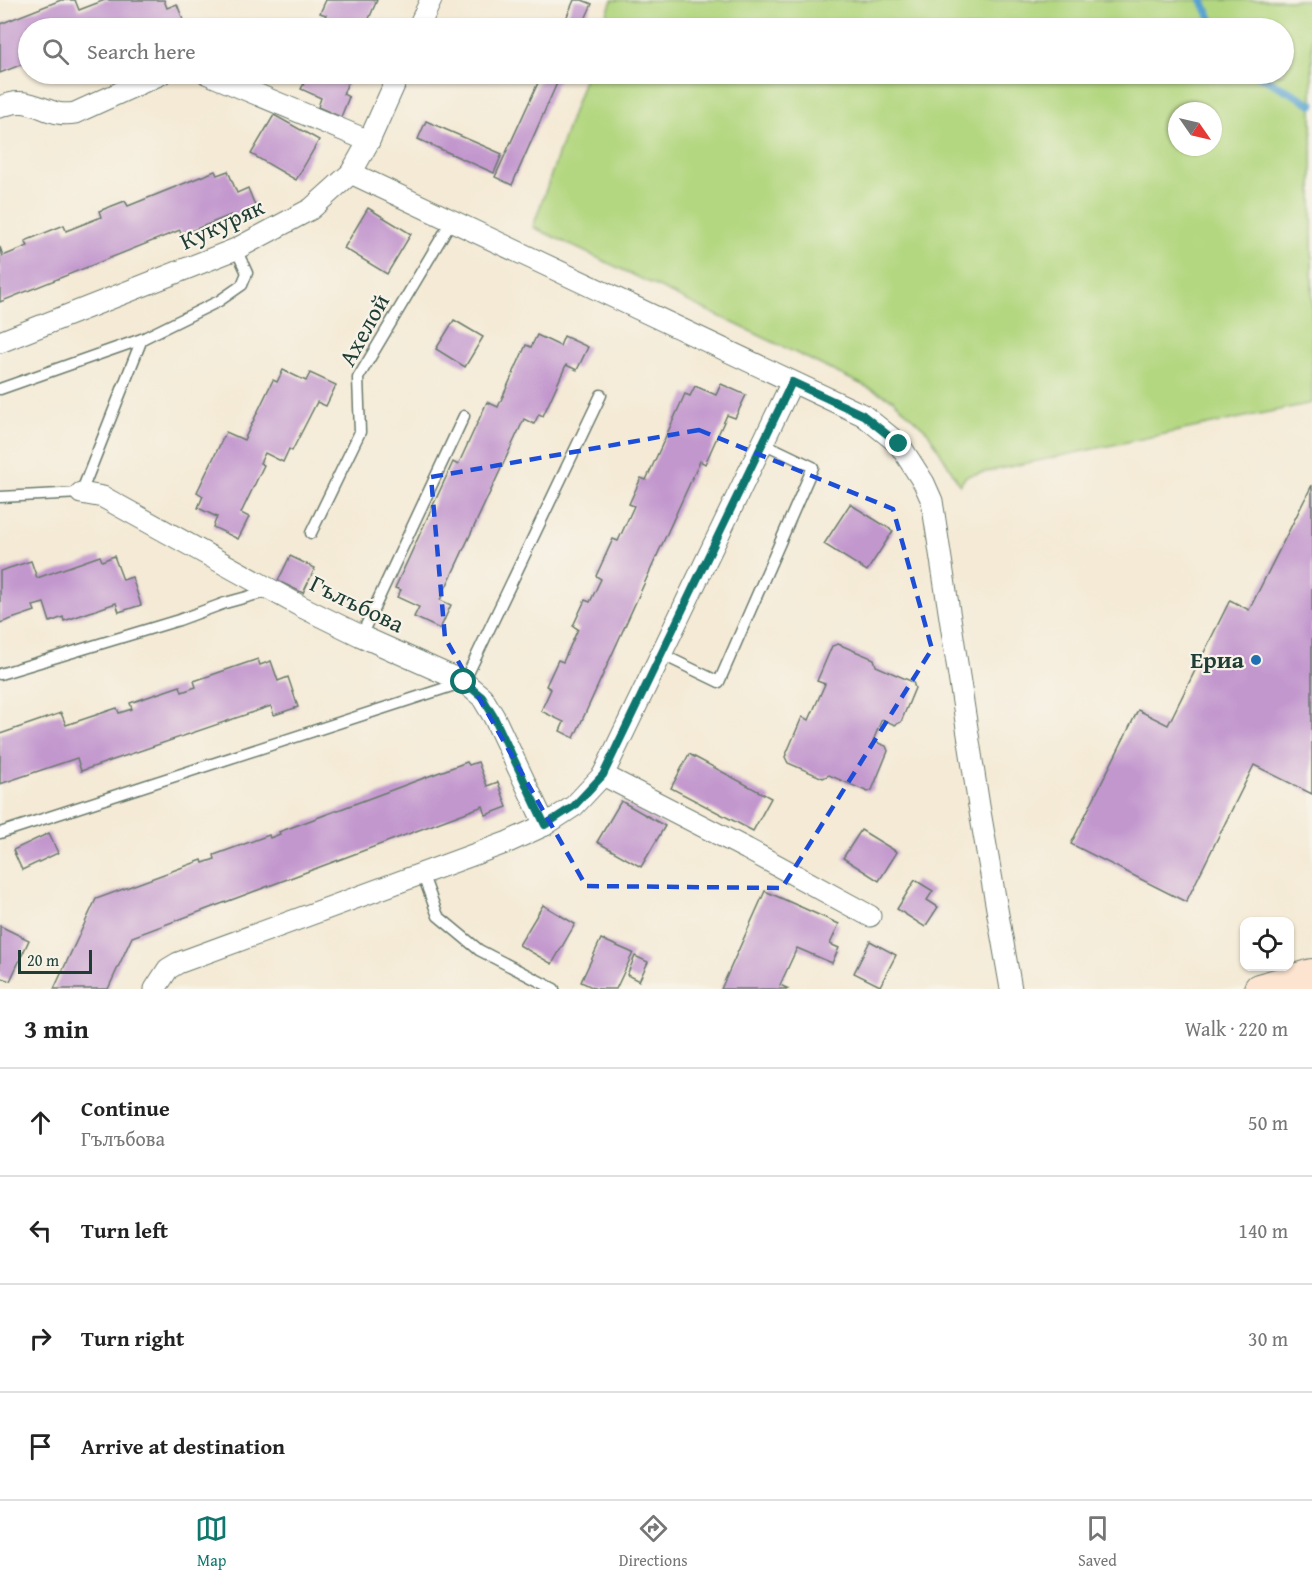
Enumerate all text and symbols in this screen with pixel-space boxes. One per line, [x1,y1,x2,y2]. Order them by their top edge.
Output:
search box [18,18,1294,84]
icon: search [39,35,72,68]
text: Search here [87,35,196,67]
north arrow [1168,102,1222,156]
street label: Кукуряк [174,189,270,258]
street label: Ахелой [329,287,398,372]
route end [885,430,911,456]
street label: Гълъбова [304,566,411,642]
place label: Ериа [1190,642,1245,677]
marker: Ериа [1249,653,1263,667]
route start [450,668,476,694]
map controls [1240,917,1294,971]
button: locate [1240,917,1294,971]
scale bar [18,947,92,974]
text: 20 m [27,948,59,972]
text: 3 min [24,1009,89,1048]
text: Walk · 220 m [1185,1014,1288,1043]
text: Continue [81,1092,170,1124]
icon: ahead [24,1106,57,1139]
text: 50 m [1248,1108,1288,1137]
text: Гълъбова [81,1124,165,1153]
icon: left [24,1214,57,1247]
text: Turn left [81,1214,168,1246]
text: 140 m [1238,1216,1288,1245]
icon: right [24,1322,57,1355]
text: Turn right [81,1322,184,1354]
text: 30 m [1248,1324,1288,1353]
icon: arrive [24,1430,57,1463]
text: Arrive at destination [81,1430,285,1462]
tab: Map [195,1512,228,1572]
tab: Directions [619,1512,688,1572]
tab: Saved [1078,1512,1117,1572]

